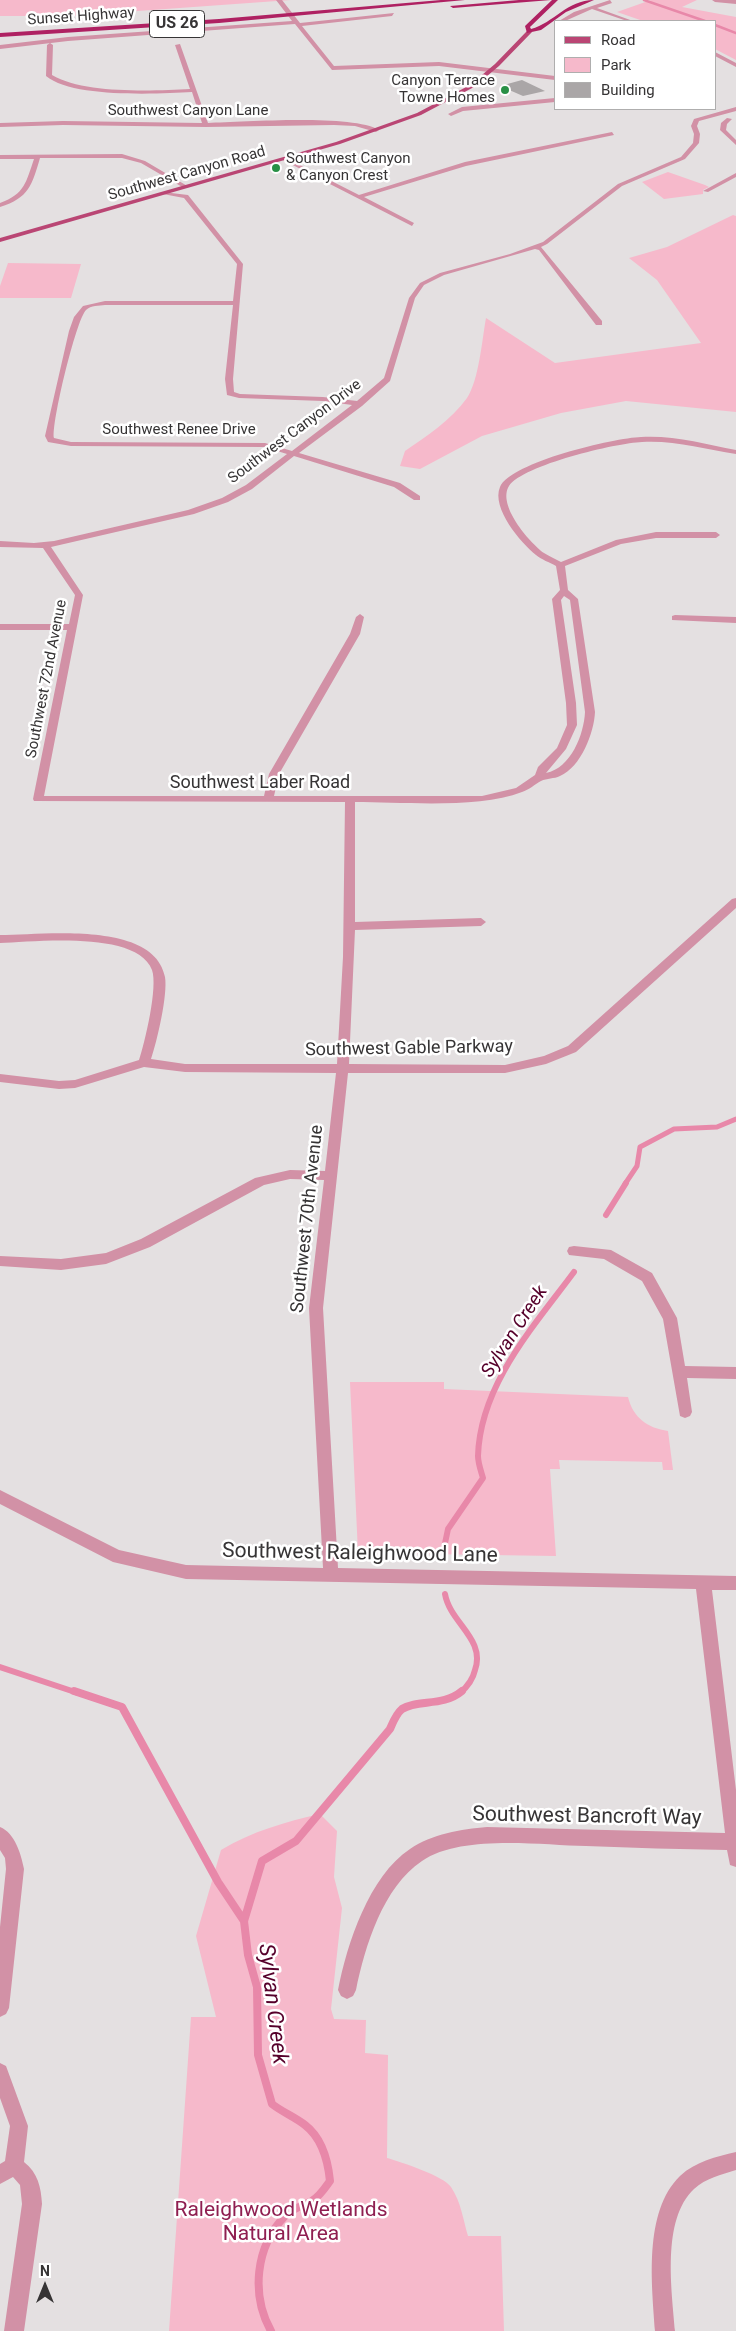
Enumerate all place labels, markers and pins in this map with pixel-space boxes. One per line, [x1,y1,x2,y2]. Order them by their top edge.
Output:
place label: Canyon Terrace Towne Homes [391,72,495,107]
marker: Canyon Terrace Towne Homes [499,84,511,96]
place label: Southwest Canyon & Canyon Crest [286,150,411,185]
marker: Southwest Canyon & Canyon Crest [270,162,282,174]

